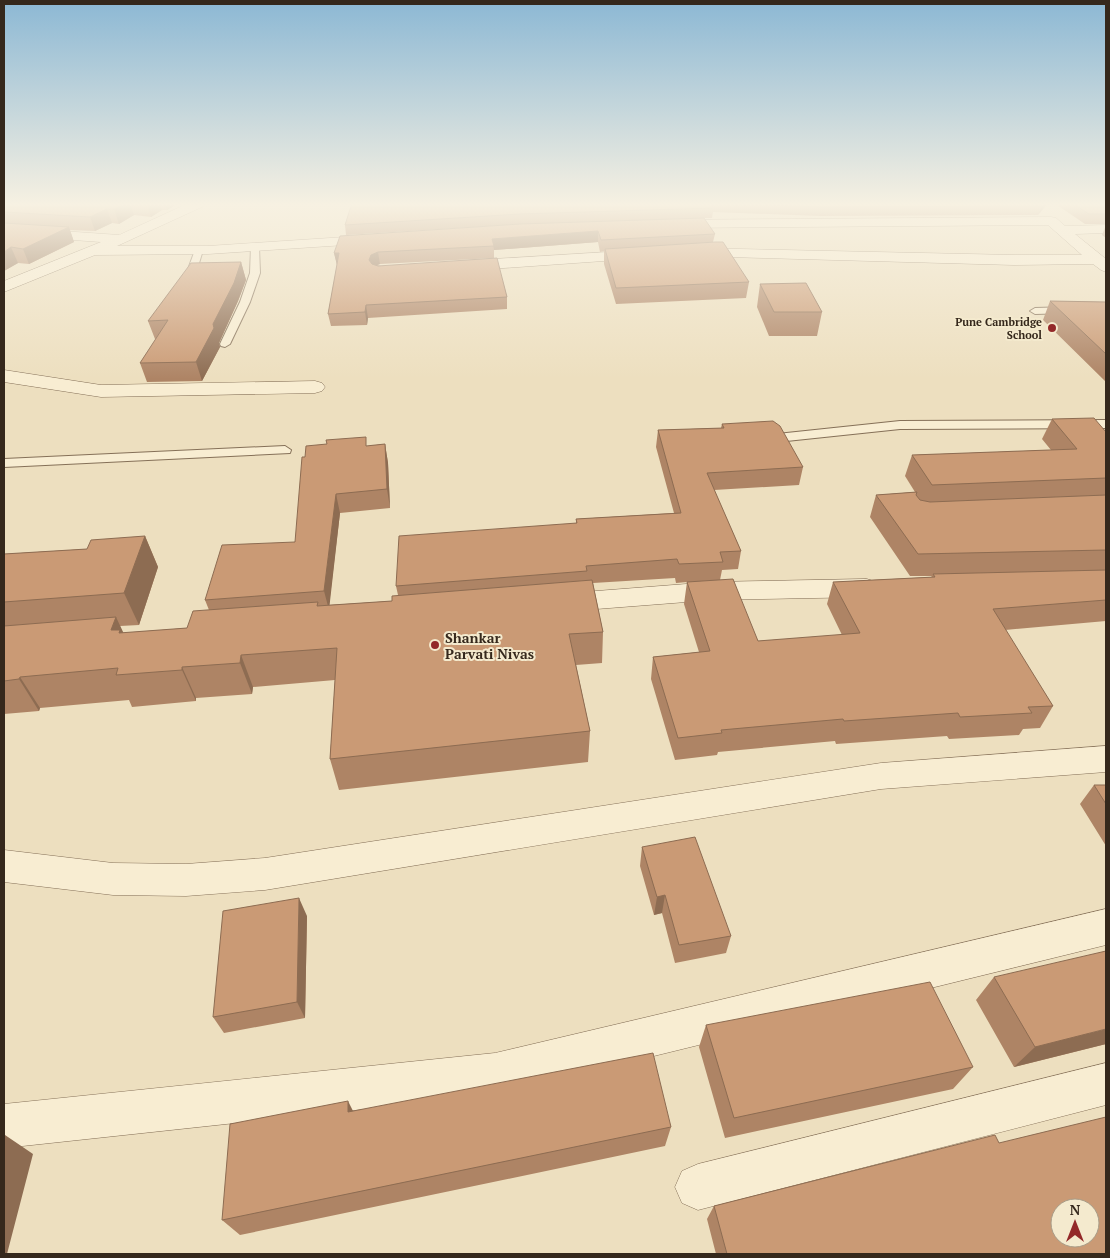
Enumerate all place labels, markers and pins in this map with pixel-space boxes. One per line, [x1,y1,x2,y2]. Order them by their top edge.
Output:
place label: Pune Cambridge School [955,315,1042,342]
marker: Pune Cambridge School [1046,322,1058,334]
place label: Shankar Parvati Nivas [445,628,534,663]
marker: Shankar Parvati Nivas [429,639,441,651]

